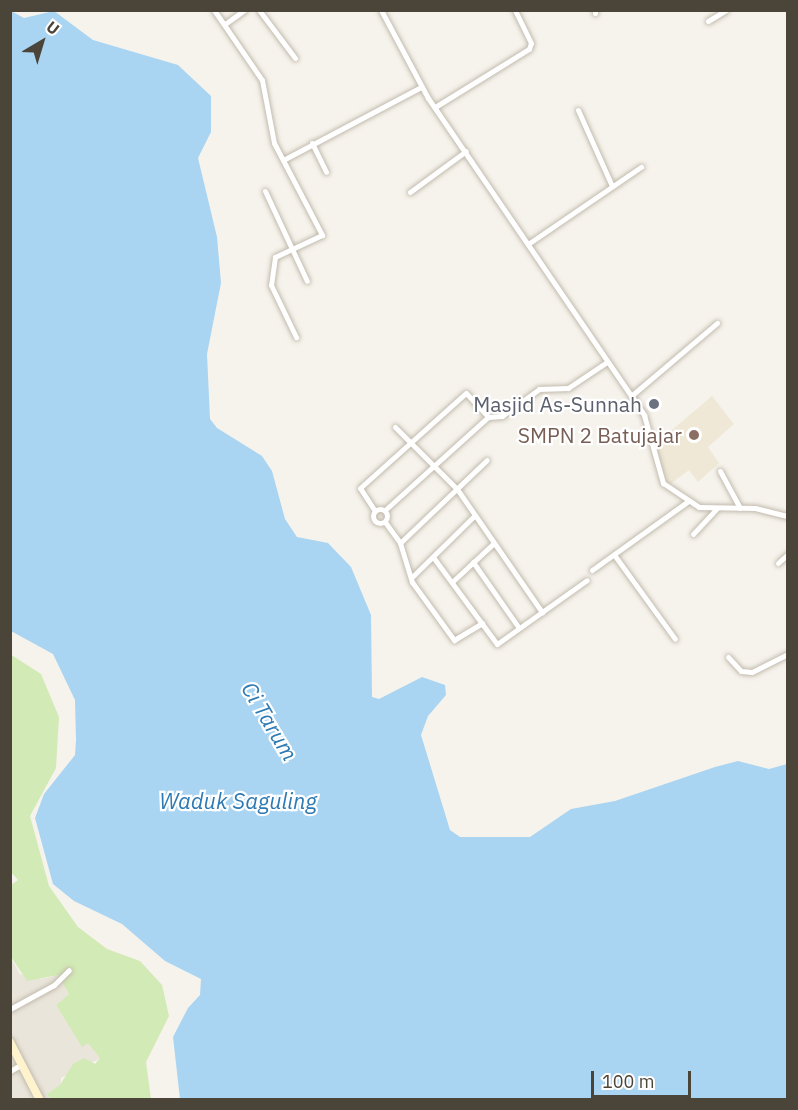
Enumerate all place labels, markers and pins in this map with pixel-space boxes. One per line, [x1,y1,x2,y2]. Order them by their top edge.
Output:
place label: Masjid As-Sunnah [473,391,642,417]
marker: Masjid As-Sunnah [647,397,661,411]
place label: SMPN 2 Batujajar [518,422,682,448]
marker: SMPN 2 Batujajar [687,428,701,442]

